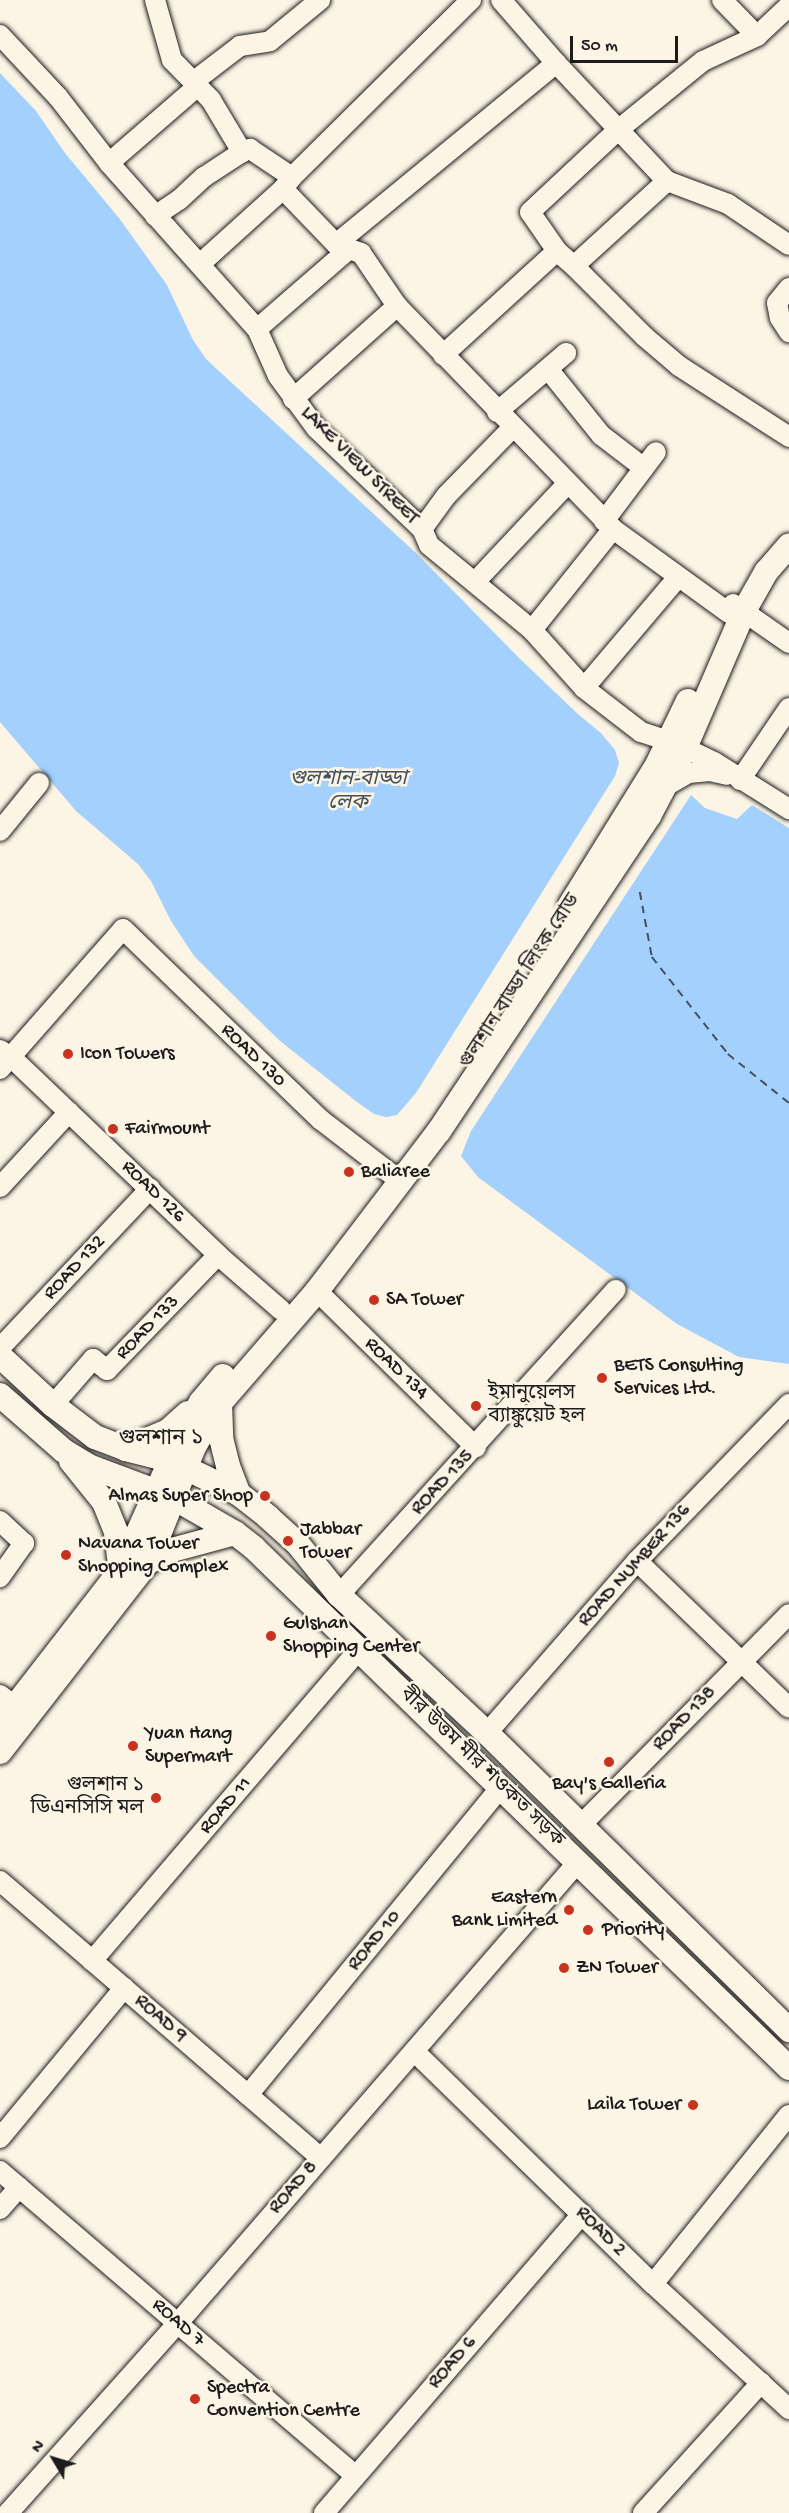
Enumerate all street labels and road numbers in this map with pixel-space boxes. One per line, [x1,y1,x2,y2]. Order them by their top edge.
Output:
street label: LAKE VIEW STREET [295,402,423,530]
street label: গুলশান বাড্ডা লিংক রোড [456,890,586,1074]
street label: ROAD 130 [215,1019,291,1093]
street label: ROAD 126 [116,1156,190,1228]
street label: ROAD 132 [39,1230,111,1306]
street label: ROAD 133 [111,1291,185,1365]
street label: ROAD 134 [359,1333,433,1405]
street label: ROAD 135 [407,1445,479,1521]
street label: ROAD NUMBER 136 [574,1500,696,1632]
street label: ROAD 138 [648,1681,722,1757]
street label: বীর উত্তম মীর শওকত সড়ক [394,1683,568,1853]
street label: ROAD 11 [195,1772,257,1840]
street label: ROAD 10 [343,1906,407,1976]
street label: ROAD 9 [129,1990,191,2048]
street label: ROAD 8 [264,2156,324,2220]
street label: ROAD 2 [570,2202,630,2262]
street label: ROAD 7 [147,2293,209,2353]
street label: ROAD 6 [424,2332,482,2394]

